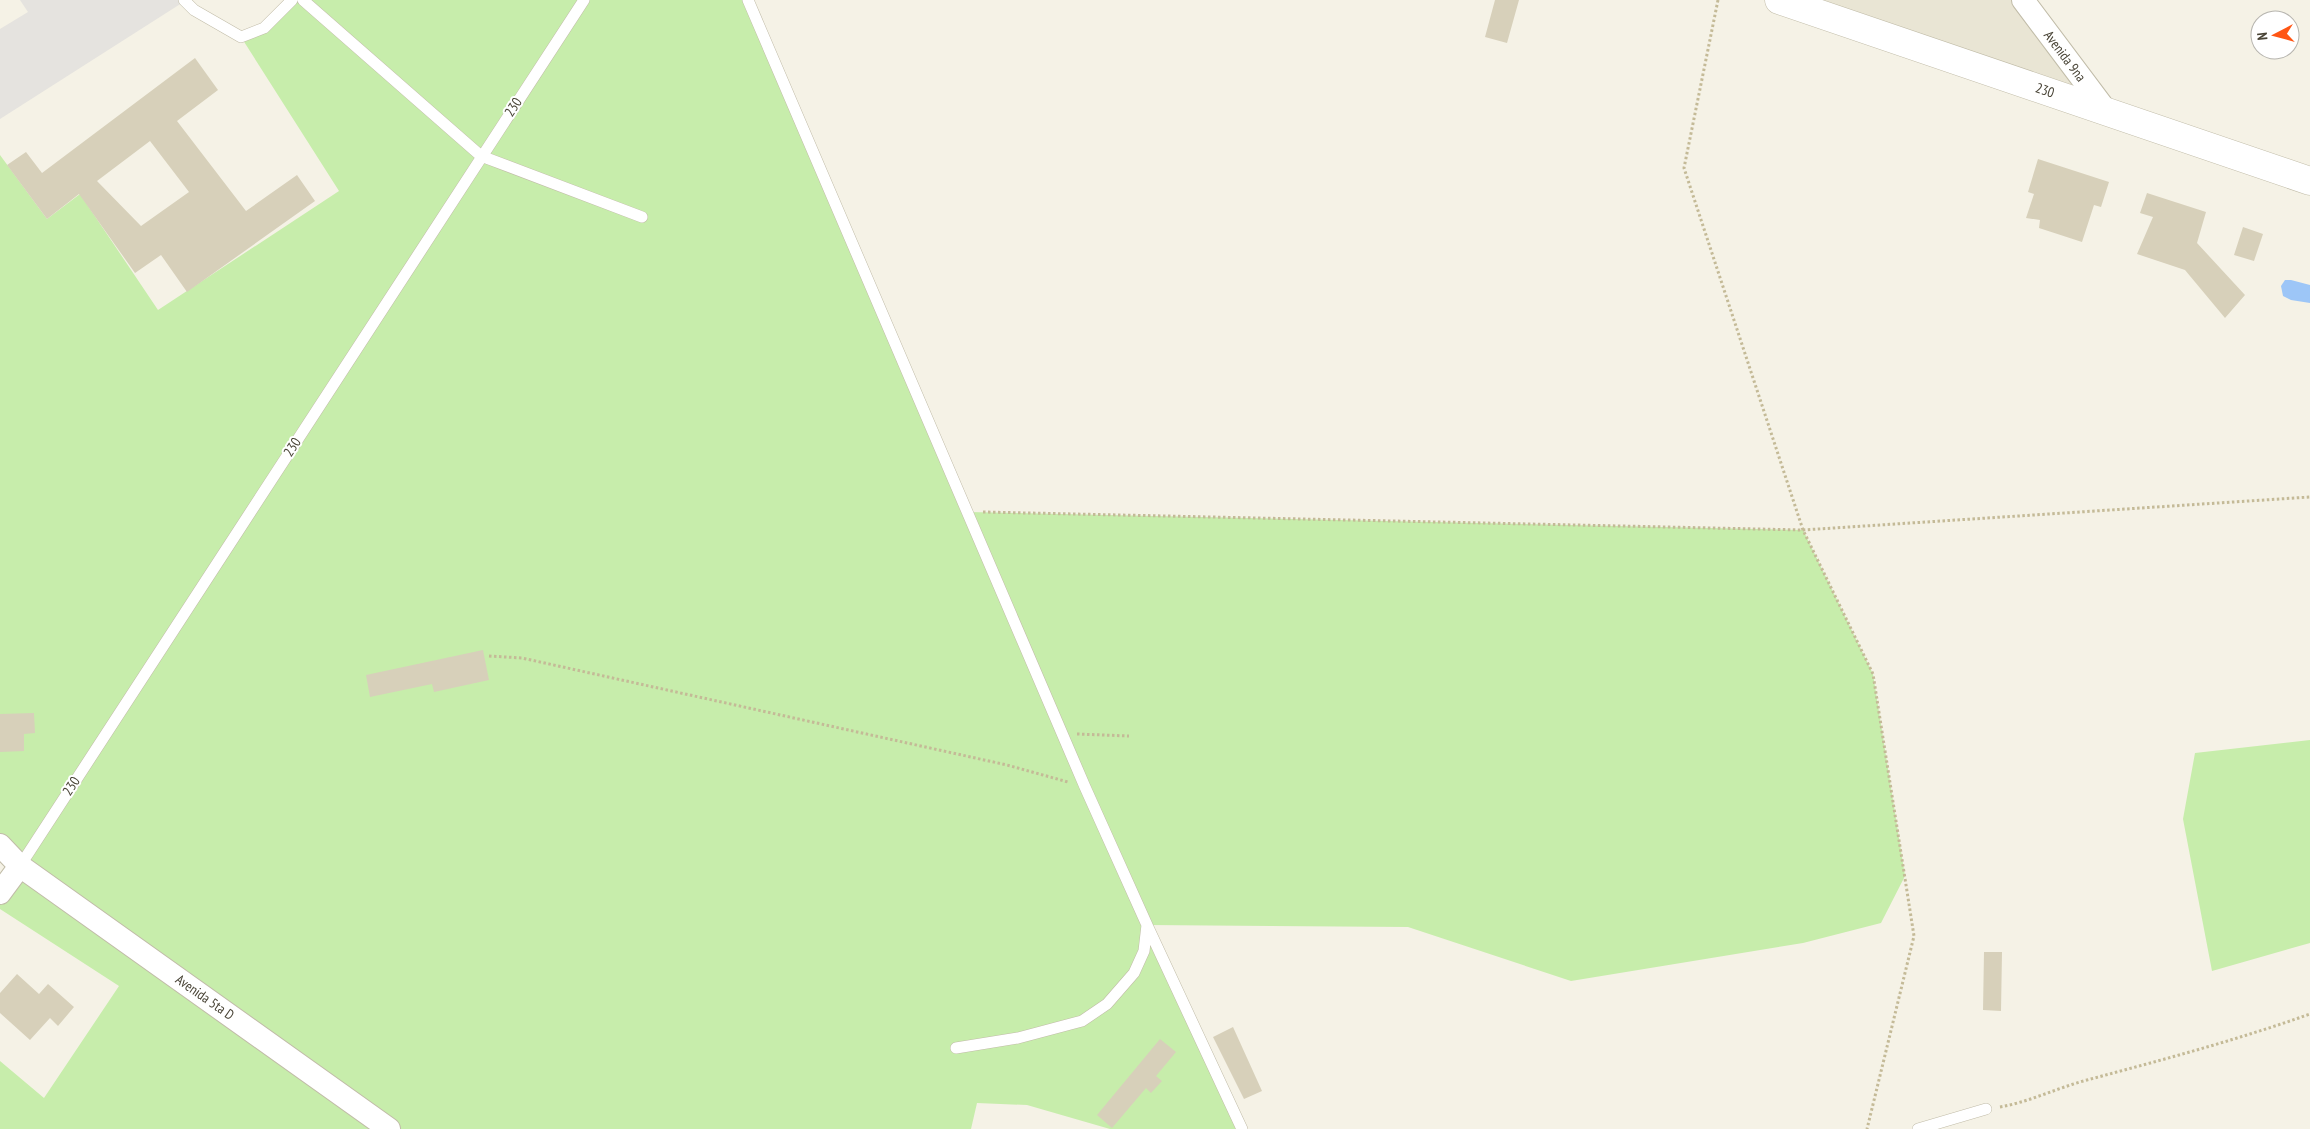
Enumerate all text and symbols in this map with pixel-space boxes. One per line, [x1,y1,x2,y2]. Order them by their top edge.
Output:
north arrow [2250,10,2300,60]
street label: Avenida 9na [2040,27,2090,85]
text: N [2253,32,2271,41]
street label: 230 [2033,78,2057,102]
street label: 230 [500,94,526,120]
street label: 230 [279,434,305,460]
street label: 230 [58,773,84,799]
street label: Avenida 5ta D [172,970,238,1024]

